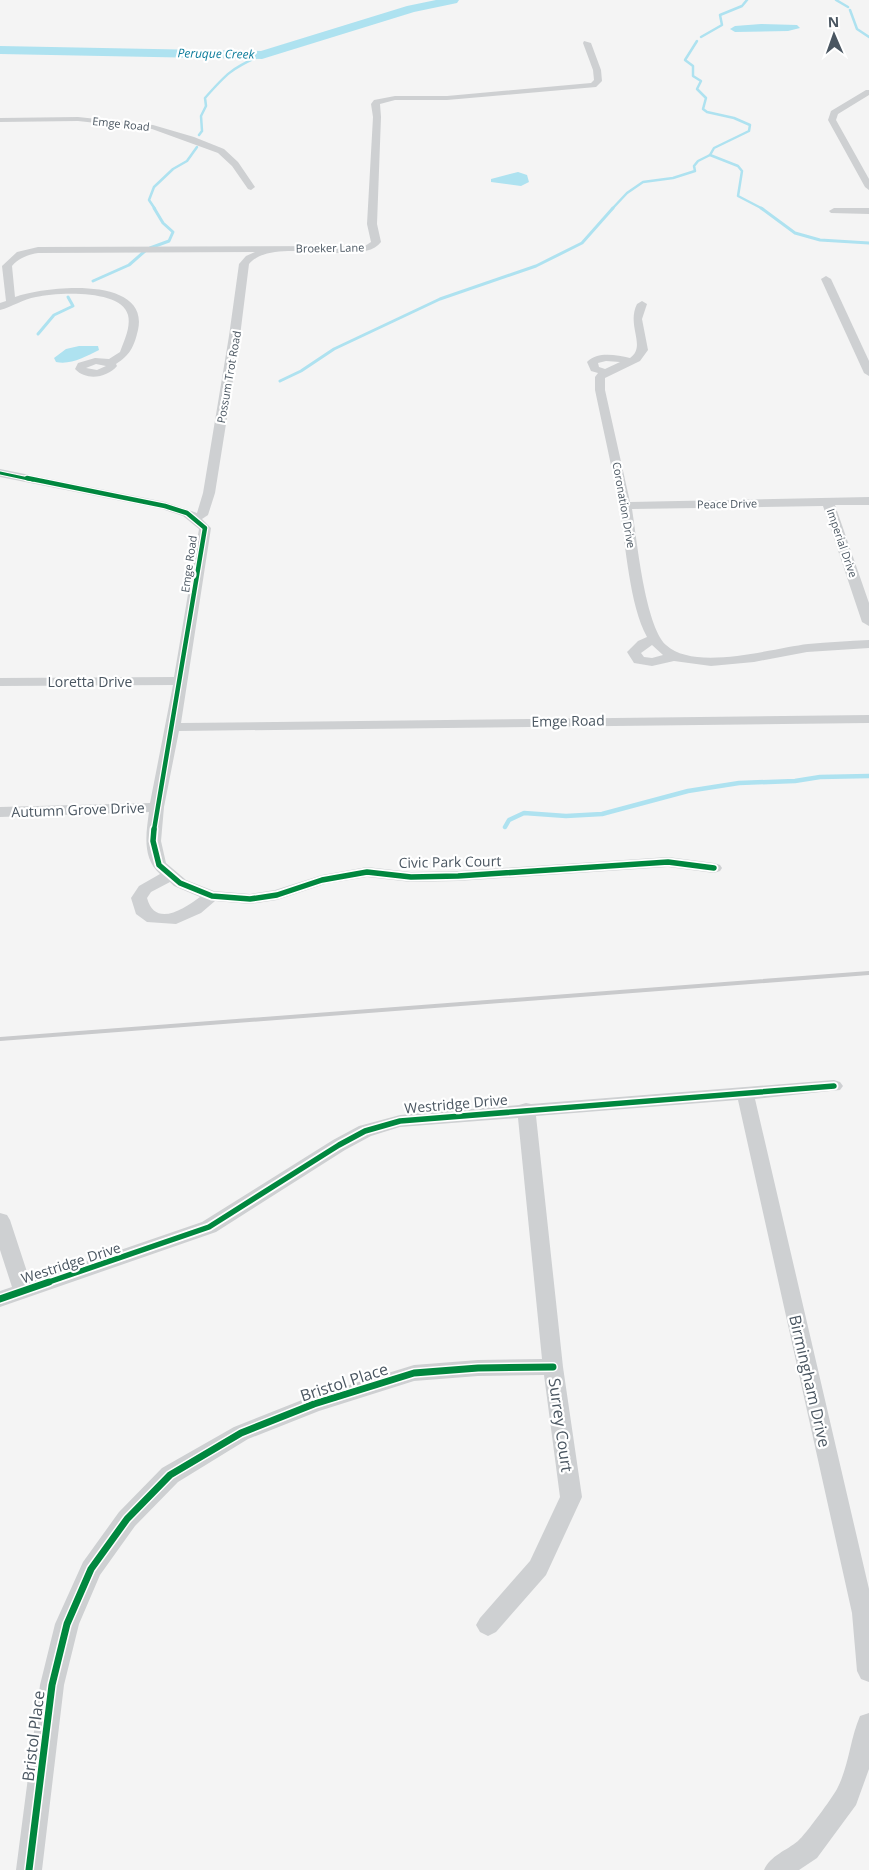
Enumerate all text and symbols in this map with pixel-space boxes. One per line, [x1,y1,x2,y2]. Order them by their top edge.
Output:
north arrow [809,10,859,60]
text: N [828,12,840,31]
water label: Peruque Creek [177,44,256,63]
street label: Emge Road [92,113,150,134]
street label: Broeker Lane [296,239,364,256]
street label: Possum Trot Road [213,329,244,424]
street label: Coronation Drive [610,461,639,549]
street label: Peace Drive [697,495,757,512]
street label: Imperial Drive [824,506,861,579]
street label: Emge Road [177,534,200,593]
street label: Loretta Drive [48,672,133,691]
street label: Emge Road [531,710,605,731]
street label: Autumn Grove Drive [11,798,145,821]
street label: Civic Park Court [398,851,501,872]
street label: Westridge Drive [404,1090,509,1117]
street label: Westridge Drive [19,1237,123,1288]
street label: Birmingham Drive [784,1313,836,1449]
street label: Bristol Place [297,1357,391,1407]
street label: Surrey Court [544,1377,579,1474]
street label: Bristol Place [17,1689,49,1783]

